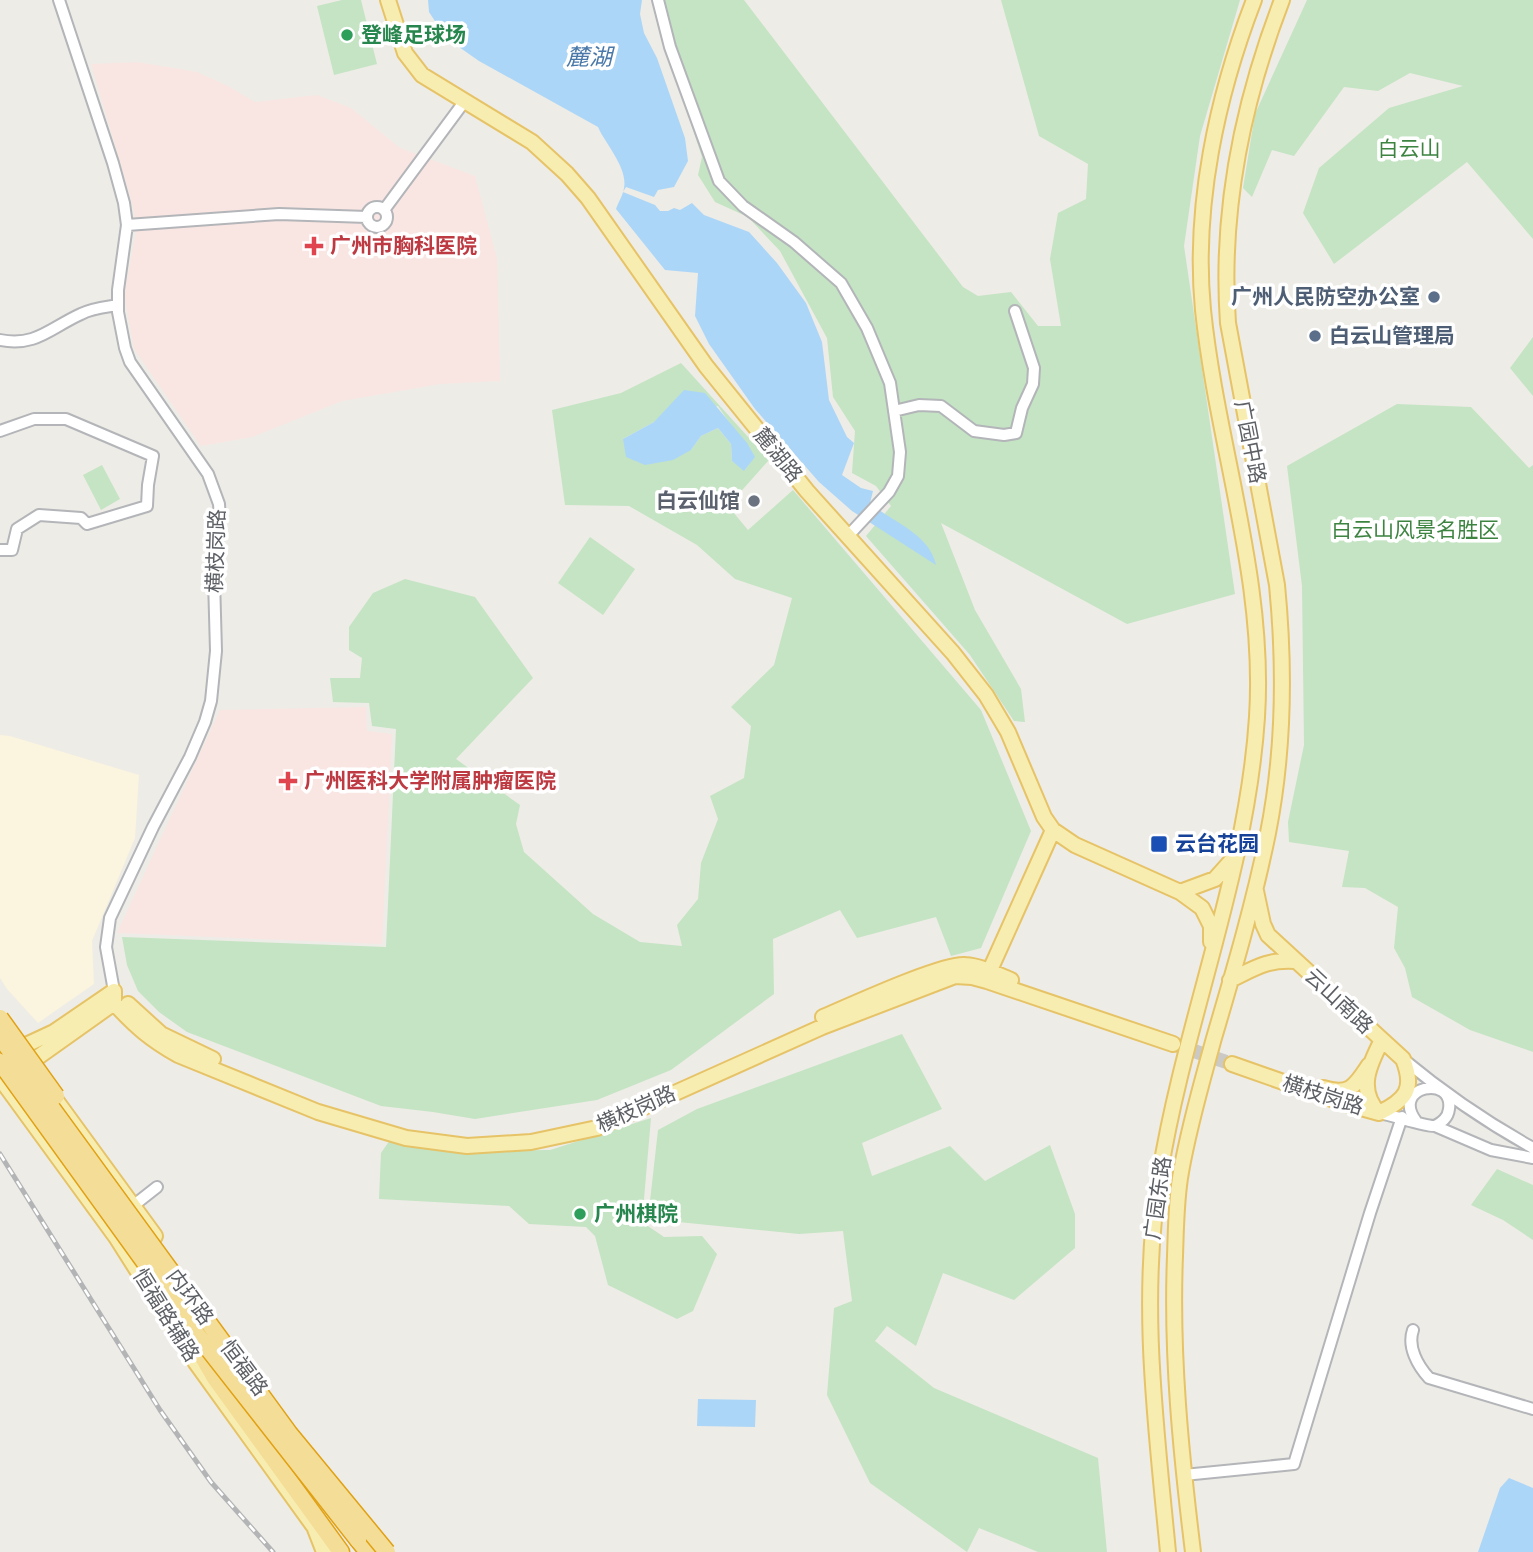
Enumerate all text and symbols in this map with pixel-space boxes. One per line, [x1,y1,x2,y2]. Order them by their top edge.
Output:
place label: 登峰足球场 [361,23,466,48]
marker: 登峰足球场 [339,27,355,43]
water label: 麓湖 [566,44,615,72]
park label: 白云山 [1378,137,1441,162]
place label: 广州市胸科医院 [330,234,477,259]
marker: 广州市胸科医院 [304,236,324,256]
place label: 广州人民防空办公室 [1231,285,1420,310]
marker: 广州人民防空办公室 [1426,289,1442,305]
place label: 白云山管理局 [1329,324,1455,349]
marker: 白云山管理局 [1307,328,1323,344]
street label: 广园中路 [1229,398,1270,486]
street label: 麓湖路 [748,423,807,488]
place label: 白云仙馆 [656,489,740,514]
marker: 白云仙馆 [746,493,762,509]
street label: 横枝岗路 [203,509,230,593]
park label: 白云山风景名胜区 [1331,518,1499,543]
place label: 广州医科大学附属肿瘤医院 [304,769,556,794]
marker: 广州医科大学附属肿瘤医院 [278,771,298,791]
place label: 云台花园 [1175,832,1259,857]
marker: 云台花园 [1149,834,1169,854]
street label: 云山南路 [1299,964,1378,1039]
street label: 横枝岗路 [1279,1071,1367,1120]
street label: 横枝岗路 [593,1081,680,1138]
street label: 广园东路 [1140,1155,1177,1241]
place label: 广州棋院 [594,1202,678,1227]
marker: 广州棋院 [572,1206,588,1222]
street label: 恒福路辅路 [127,1264,204,1366]
street label: 内环路 [161,1264,218,1330]
street label: 恒福路 [215,1336,273,1401]

